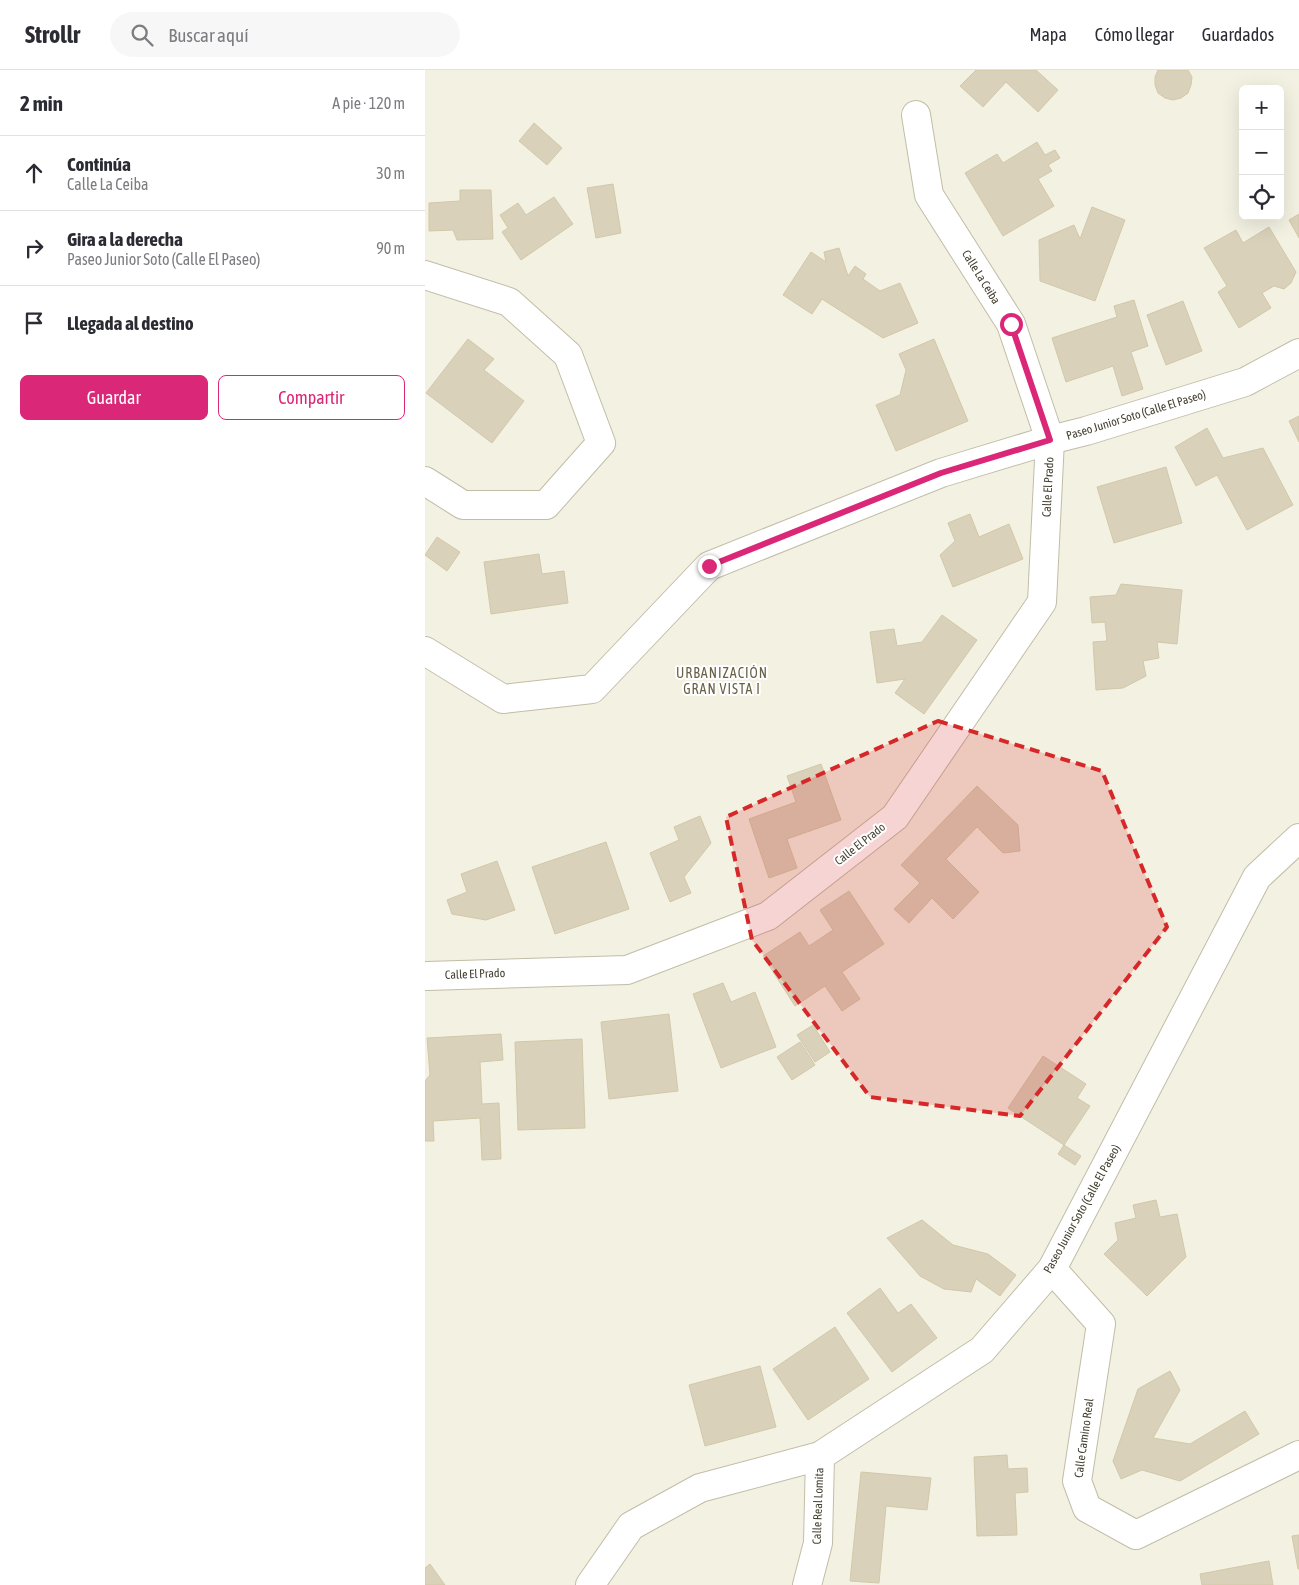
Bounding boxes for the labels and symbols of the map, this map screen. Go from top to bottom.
street label: Calle La Ceiba [959,247,1003,307]
route start [1000,313,1023,336]
street label: Paseo Junior Soto (Calle El Paseo) [1065,387,1207,443]
street label: Calle El Prado [1039,456,1057,517]
route end [698,555,721,578]
district label: URBANIZACIÓN GRAN VISTA I [676,665,768,697]
street label: Calle El Prado [832,820,888,868]
street label: Calle El Prado [445,966,506,982]
street label: Paseo Junior Soto (Calle El Paseo) [1041,1142,1123,1276]
street label: Calle Camino Real [1072,1397,1097,1479]
street label: Calle Real Lomita [810,1467,826,1545]

